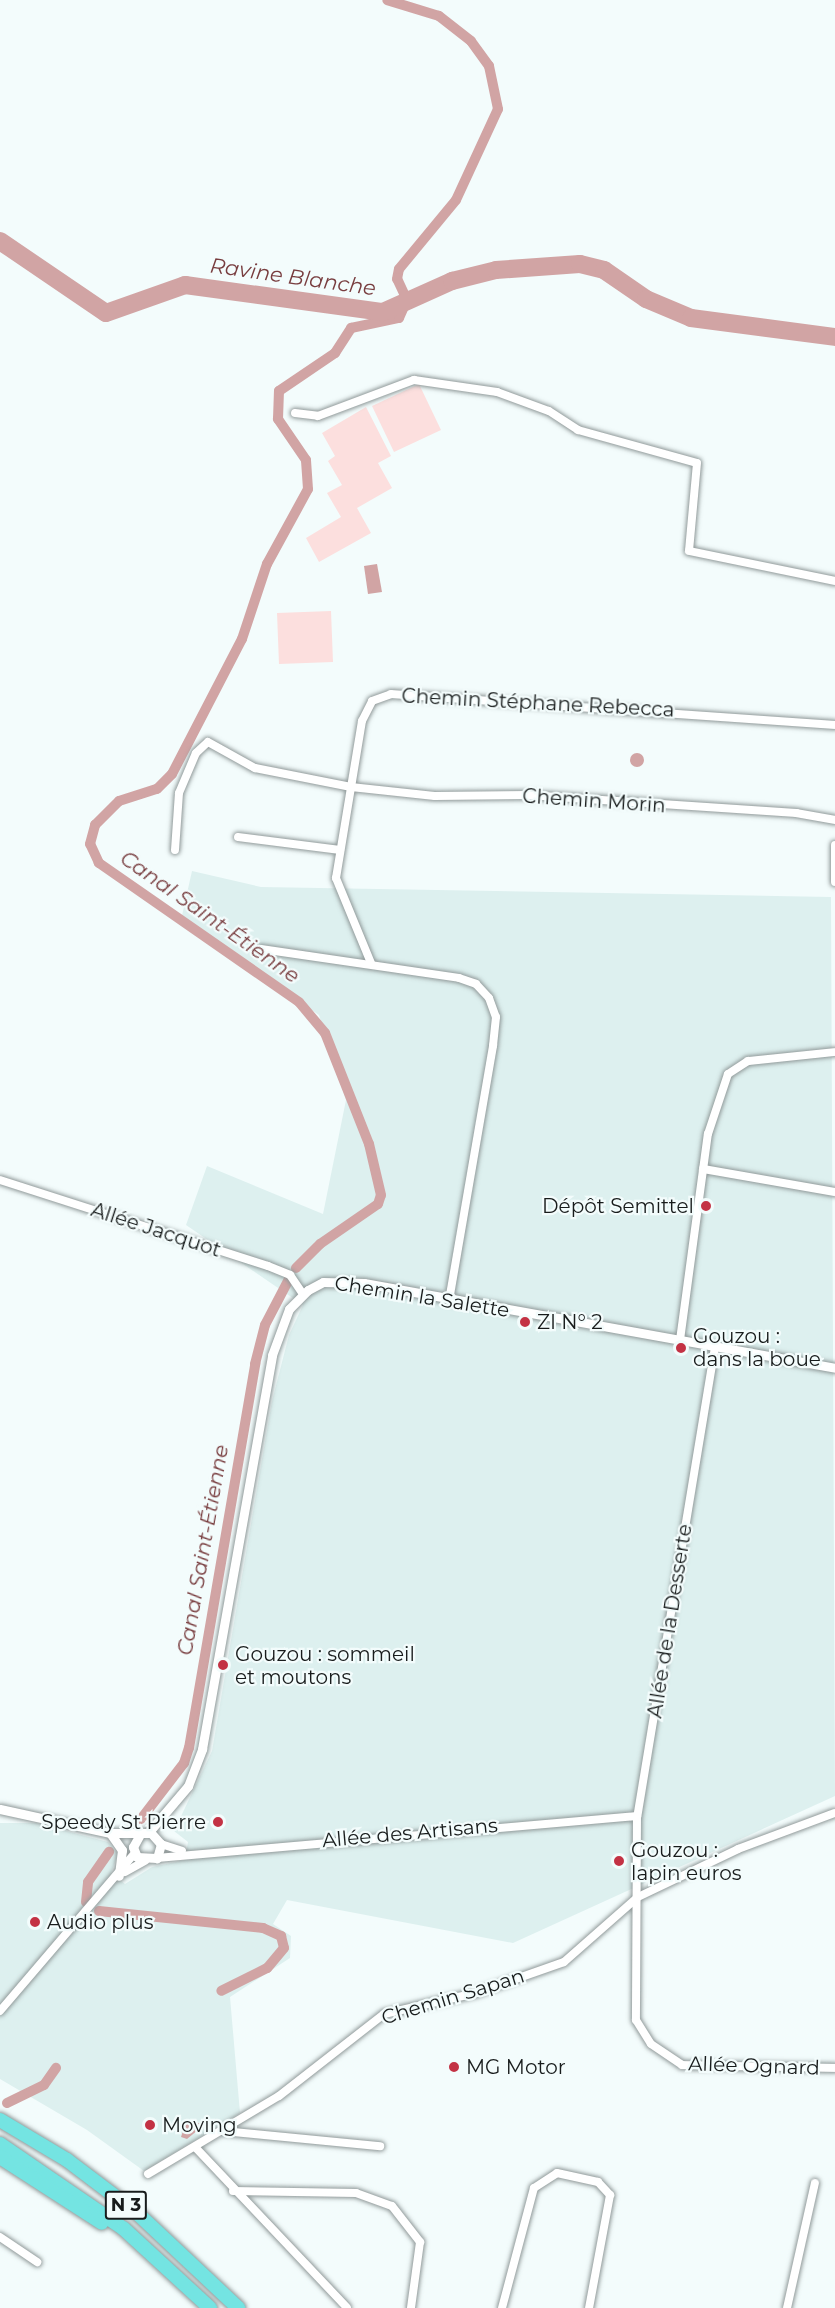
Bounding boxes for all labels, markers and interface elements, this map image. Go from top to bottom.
water label: Ravine Blanche [208,253,378,301]
street label: Chemin Stéphane Rebecca [401,684,675,722]
street label: Chemin Morin [522,784,666,818]
water label: Canal Saint-Étienne [115,845,305,989]
place label: Dépôt Semittel [542,1194,694,1218]
street label: Allée Jacquot [88,1198,224,1262]
marker: Dépôt Semittel [699,1199,713,1213]
street label: Chemin la Salette [333,1271,511,1323]
place label: ZI N° 2 [537,1310,603,1334]
marker: ZI N° 2 [518,1315,532,1329]
place label: Gouzou : dans la boue [693,1324,821,1371]
marker: Gouzou : dans la boue [674,1341,688,1355]
water label: Canal Saint-Étienne [172,1443,234,1657]
street label: Allée de la Desserte [643,1522,697,1720]
place label: Gouzou : sommeil et moutons [235,1642,415,1689]
marker: Gouzou : sommeil et moutons [216,1658,230,1672]
place label: Speedy St Pierre [41,1810,206,1834]
street label: Allée des Artisans [321,1813,499,1853]
marker: Speedy St Pierre [211,1815,225,1829]
place label: Gouzou : lapin euros [631,1838,741,1885]
marker: Gouzou : lapin euros [612,1854,626,1868]
place label: Audio plus [47,1910,153,1934]
marker: Audio plus [28,1915,42,1929]
street label: Chemin Sapan [379,1964,527,2030]
street label: Allée Ognard [688,2052,820,2080]
place label: MG Motor [466,2055,566,2079]
marker: MG Motor [447,2060,461,2074]
place label: Moving [162,2113,237,2137]
marker: Moving [143,2118,157,2132]
road number: N 3 [104,2190,148,2220]

